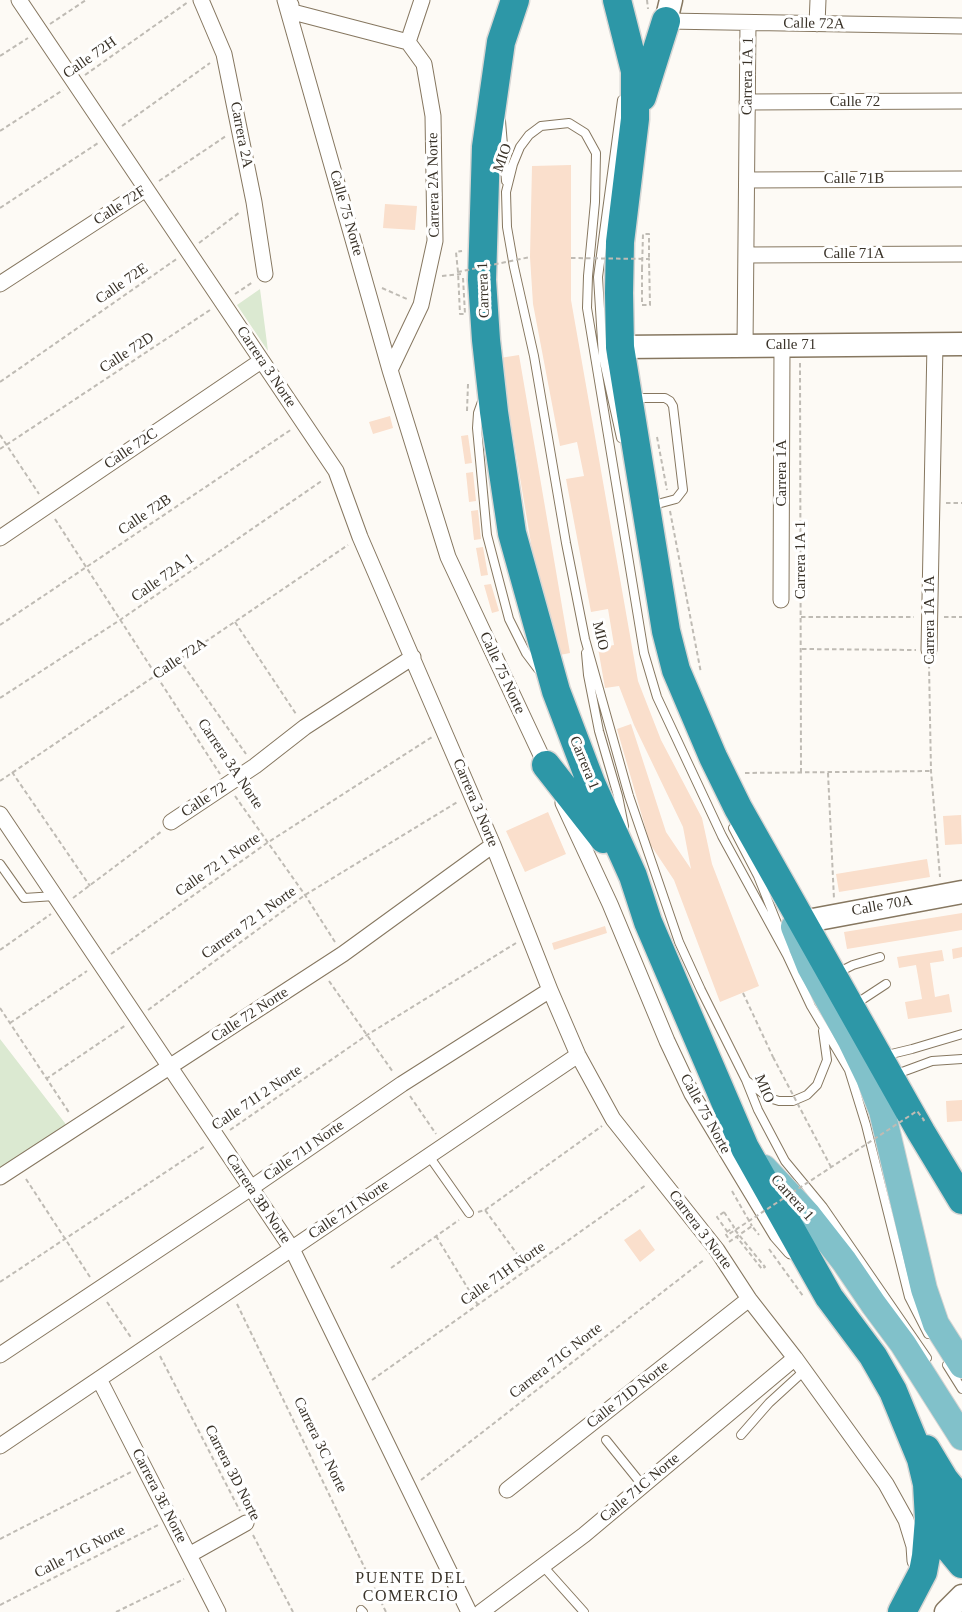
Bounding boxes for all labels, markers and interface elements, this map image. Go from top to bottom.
street label: Calle 72A [783,14,845,34]
street label: Calle 72H [60,33,120,83]
street label: Carrera 1A 1 [738,37,758,115]
street label: Calle 72 [830,93,880,111]
street label: Carrera 2A [226,100,256,170]
street label: Carrera 2A Norte [424,132,444,238]
street label: MIO [490,141,516,175]
street label: Calle 75 Norte [325,168,367,258]
street label: Calle 71B [824,170,884,188]
street label: Calle 72F [90,182,150,230]
street label: Calle 71A [823,245,885,263]
street label: Calle 72E [92,260,152,308]
street label: Carrera 1 [474,262,494,318]
street label: Carrera 3 Norte [232,323,300,411]
street label: Calle 72D [96,329,158,377]
street label: Calle 71 [766,336,816,354]
street label: Calle 72C [101,425,161,473]
street label: Carrera 1A [773,439,791,507]
street label: Calle 72B [115,491,175,539]
street label: Carrera 1A 1 [792,521,810,599]
street label: Calle 72A 1 [128,550,198,606]
street label: Carrera 1A 1A [921,575,939,665]
street label: MIO [588,620,612,652]
street label: Calle 75 Norte [475,629,529,717]
street label: Calle 72A [150,634,210,684]
street label: Carrera 3A Norte [193,715,267,813]
street label: Carrera 1 [565,734,603,792]
street label: Carrera 3 Norte [448,756,502,850]
street label: Calle 72 [178,778,230,822]
street label: Calle 72 1 Norte [172,829,264,901]
street label: Carrera 72 1 Norte [198,883,300,963]
street label: Calle 70A [850,892,914,920]
street label: Calle 72 Norte [208,983,292,1047]
street label: Calle 71I 2 Norte [209,1061,305,1135]
street label: Calle 75 Norte [676,1071,734,1157]
street label: MIO [750,1072,778,1106]
street label: Calle 71J Norte [260,1117,348,1185]
street label: Carrera 3B Norte [221,1151,295,1247]
street label: Carrera 1 [767,1171,817,1225]
street label: Calle 71I Norte [305,1176,393,1244]
street label: Carrera 3 Norte [664,1187,736,1273]
street label: Calle 71H Norte [457,1238,549,1310]
street label: Carrera 71G Norte [506,1319,606,1403]
street label: Calle 71D Norte [583,1357,673,1433]
street label: Carrera 3C Norte [289,1394,351,1496]
street label: Carrera 3D Norte [200,1422,264,1524]
street label: Carrera 3E Norte [128,1446,190,1546]
street label: Calle 71C Norte [597,1450,683,1526]
street label: Calle 71G Norte [32,1521,128,1583]
district label: PUENTE DEL COMERCIO [355,1569,467,1607]

